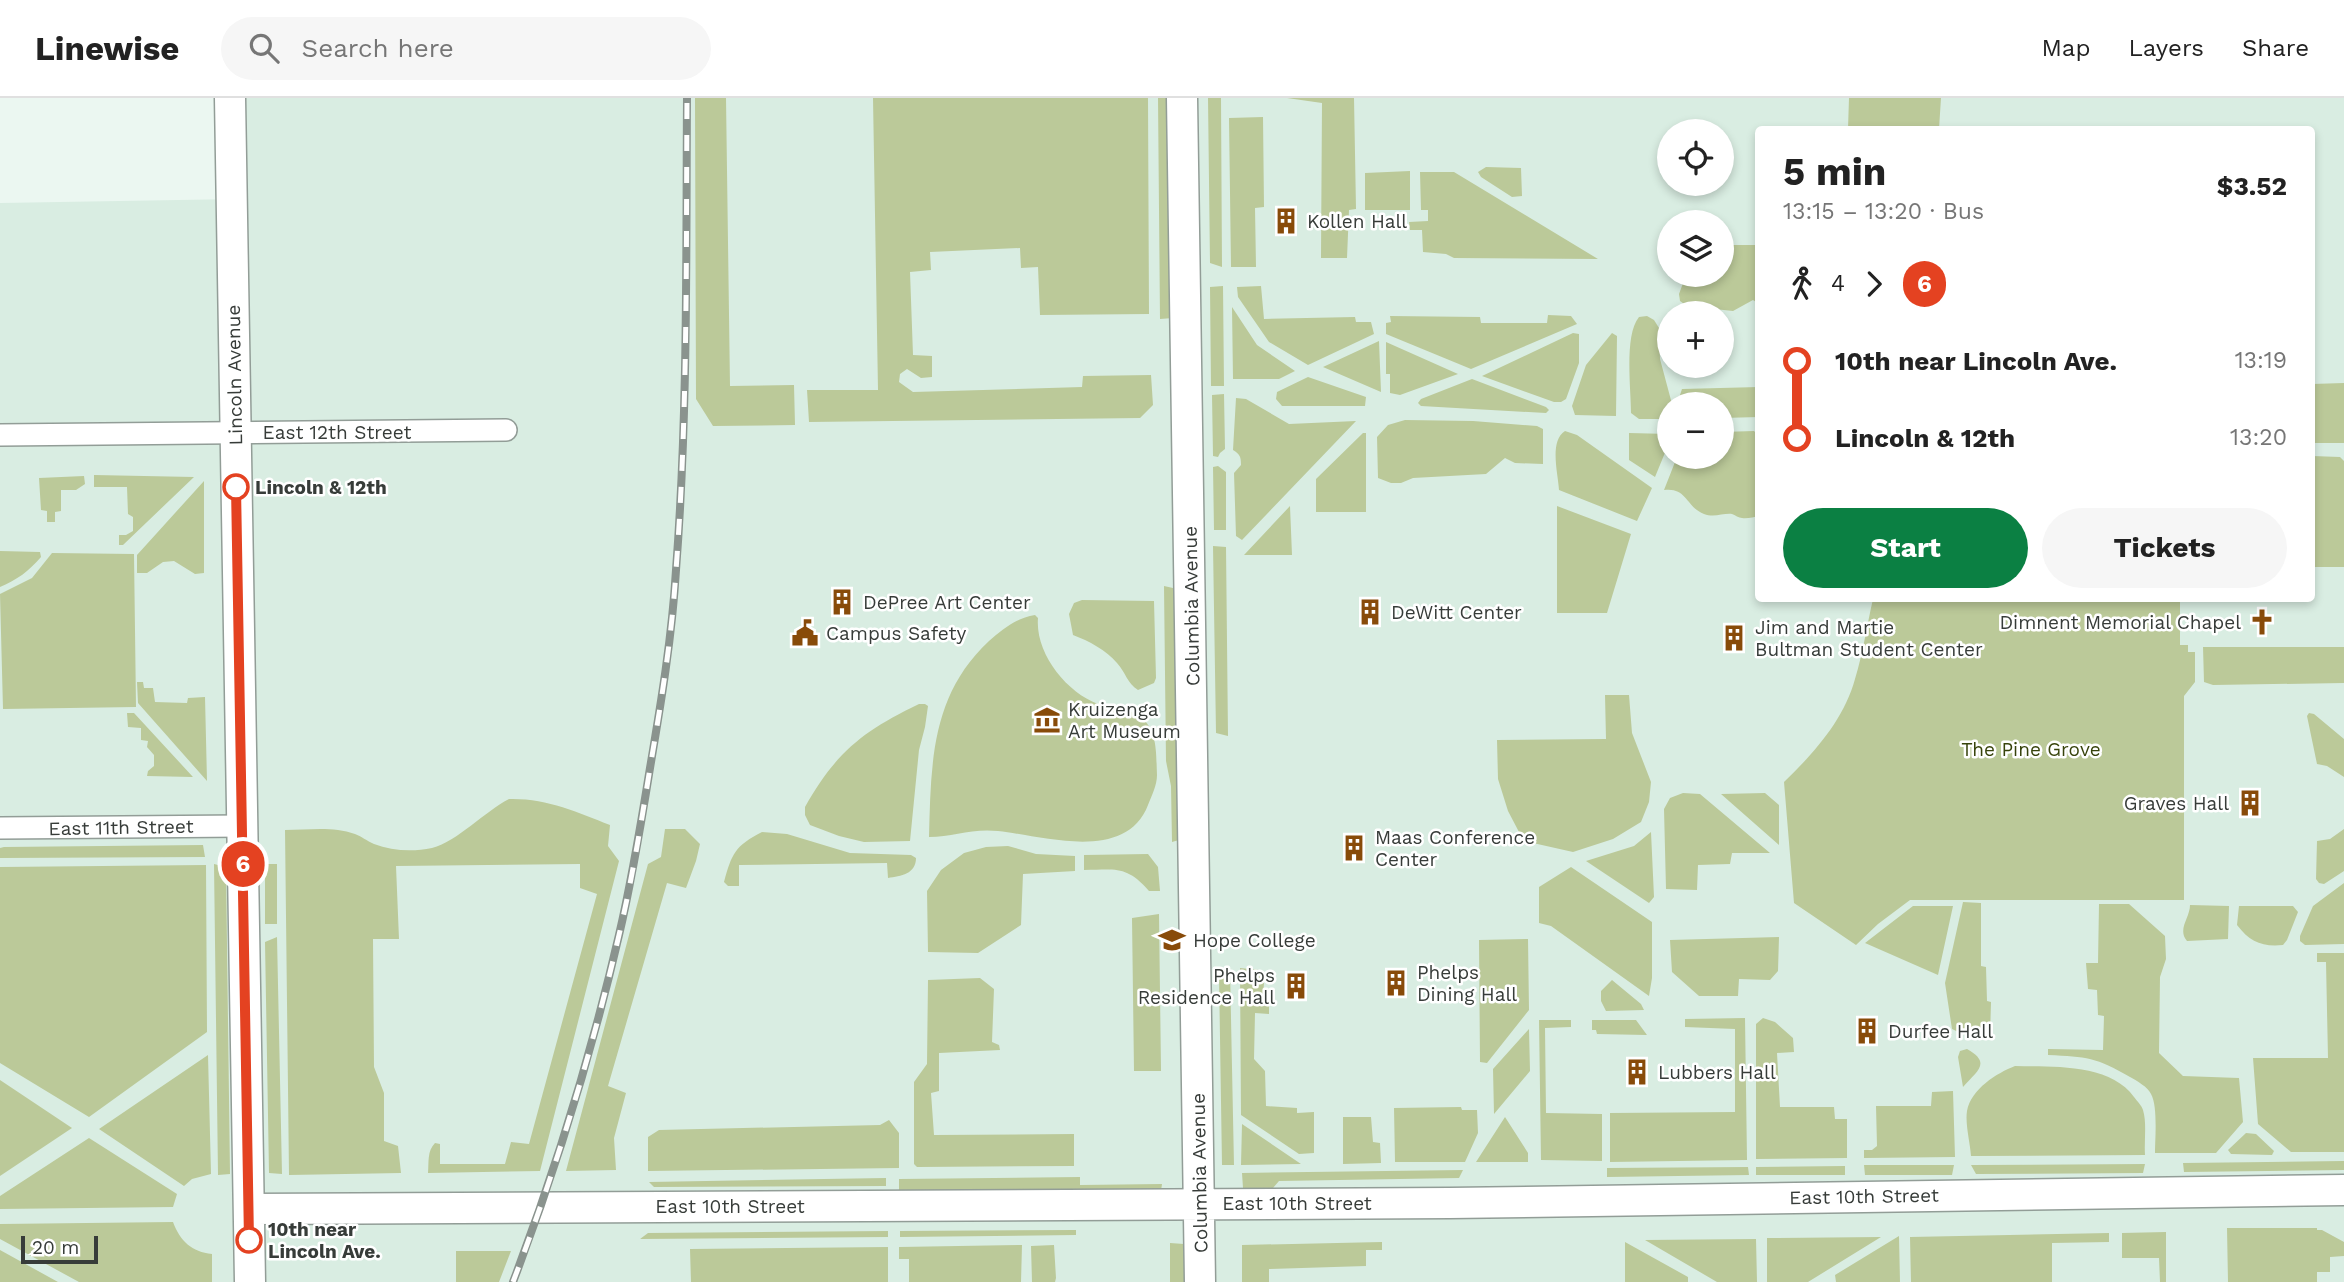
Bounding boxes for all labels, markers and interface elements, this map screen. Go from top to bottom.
search box [221,17,711,80]
text: Linewise [35,29,179,68]
icon: search [245,29,283,67]
text: Search here [301,33,454,63]
text: Map [2042,34,2090,62]
text: Layers [2128,34,2204,62]
text: Share [2242,34,2309,62]
map controls [1657,119,1734,469]
button: locate [1657,119,1734,196]
text: 5 min [1783,150,1886,194]
text: $3.52 [2217,171,2287,201]
text: 13:15 – 13:20 · Bus [1783,198,1984,225]
building icon: Kollen Hall [1271,206,1301,236]
place label: Kollen Hall [1307,210,1407,233]
button: layers [1657,210,1734,287]
icon: walk [1783,265,1821,303]
icon: forward [1855,265,1893,303]
text: 4 [1831,270,1845,297]
text: 6 [1917,270,1932,298]
button: + [1657,301,1734,378]
street label: Lincoln Avenue [222,304,247,446]
text: 10th near Lincoln Ave. [1835,346,2117,376]
text: 13:19 [2235,347,2287,374]
button: − [1657,392,1734,469]
street label: East 12th Street [263,421,411,444]
text: Lincoln & 12th [1835,423,2015,453]
text: 13:20 [2230,424,2287,451]
marker: Lincoln & 12th [223,474,249,500]
place label: Lincoln & 12th [255,476,387,499]
button: Start [1783,508,2028,588]
button: Tickets [2042,508,2287,588]
street label: Columbia Avenue [1179,526,1204,686]
building icon: DePree Art Center [827,587,857,617]
place label: DePree Art Center [863,591,1031,614]
building icon: DeWitt Center [1355,597,1385,627]
place label: DeWitt Center [1391,601,1522,624]
church icon: Dimnent Memorial Chapel [2247,607,2277,637]
place label: Dimnent Memorial Chapel [1999,611,2241,634]
place label: Jim and Martie Bultman Student Center [1755,616,1983,661]
public building icon: Campus Safety [790,618,820,648]
place label: Campus Safety [826,622,967,645]
building icon: Jim and Martie Bultman Student Center [1719,623,1749,653]
place label: Kruizenga Art Museum [1068,698,1181,743]
museum icon: Kruizenga Art Museum [1032,705,1062,735]
park label: The Pine Grove [1961,738,2101,761]
building icon: Graves Hall [2235,788,2265,818]
place label: Graves Hall [2124,792,2229,815]
street label: East 11th Street [48,815,194,840]
place label: Maas Conference Center [1375,826,1535,871]
building icon: Maas Conference Center [1339,833,1369,863]
line badge: 6 [220,841,266,887]
text: 6 [236,850,250,878]
school or university icon: Hope College [1157,925,1187,955]
place label: Hope College [1193,929,1316,952]
place label: Phelps Dining Hall [1417,961,1517,1006]
place label: Phelps Residence Hall [1138,964,1275,1009]
building icon: Phelps Dining Hall [1381,968,1411,998]
building icon: Phelps Residence Hall [1281,971,1311,1001]
building icon: Durfee Hall [1852,1016,1882,1046]
place label: Durfee Hall [1888,1020,1993,1043]
building icon: Lubbers Hall [1622,1057,1652,1087]
place label: Lubbers Hall [1658,1061,1776,1084]
street label: Columbia Avenue [1187,1093,1212,1253]
street label: East 10th Street [1789,1184,1939,1209]
street label: East 10th Street [1222,1192,1372,1215]
street label: East 10th Street [655,1195,805,1218]
place label: 10th near Lincoln Ave. [268,1218,381,1263]
marker: 10th near Lincoln Ave. [236,1227,262,1253]
scale bar [21,1233,98,1265]
text: 20 m [32,1236,79,1259]

